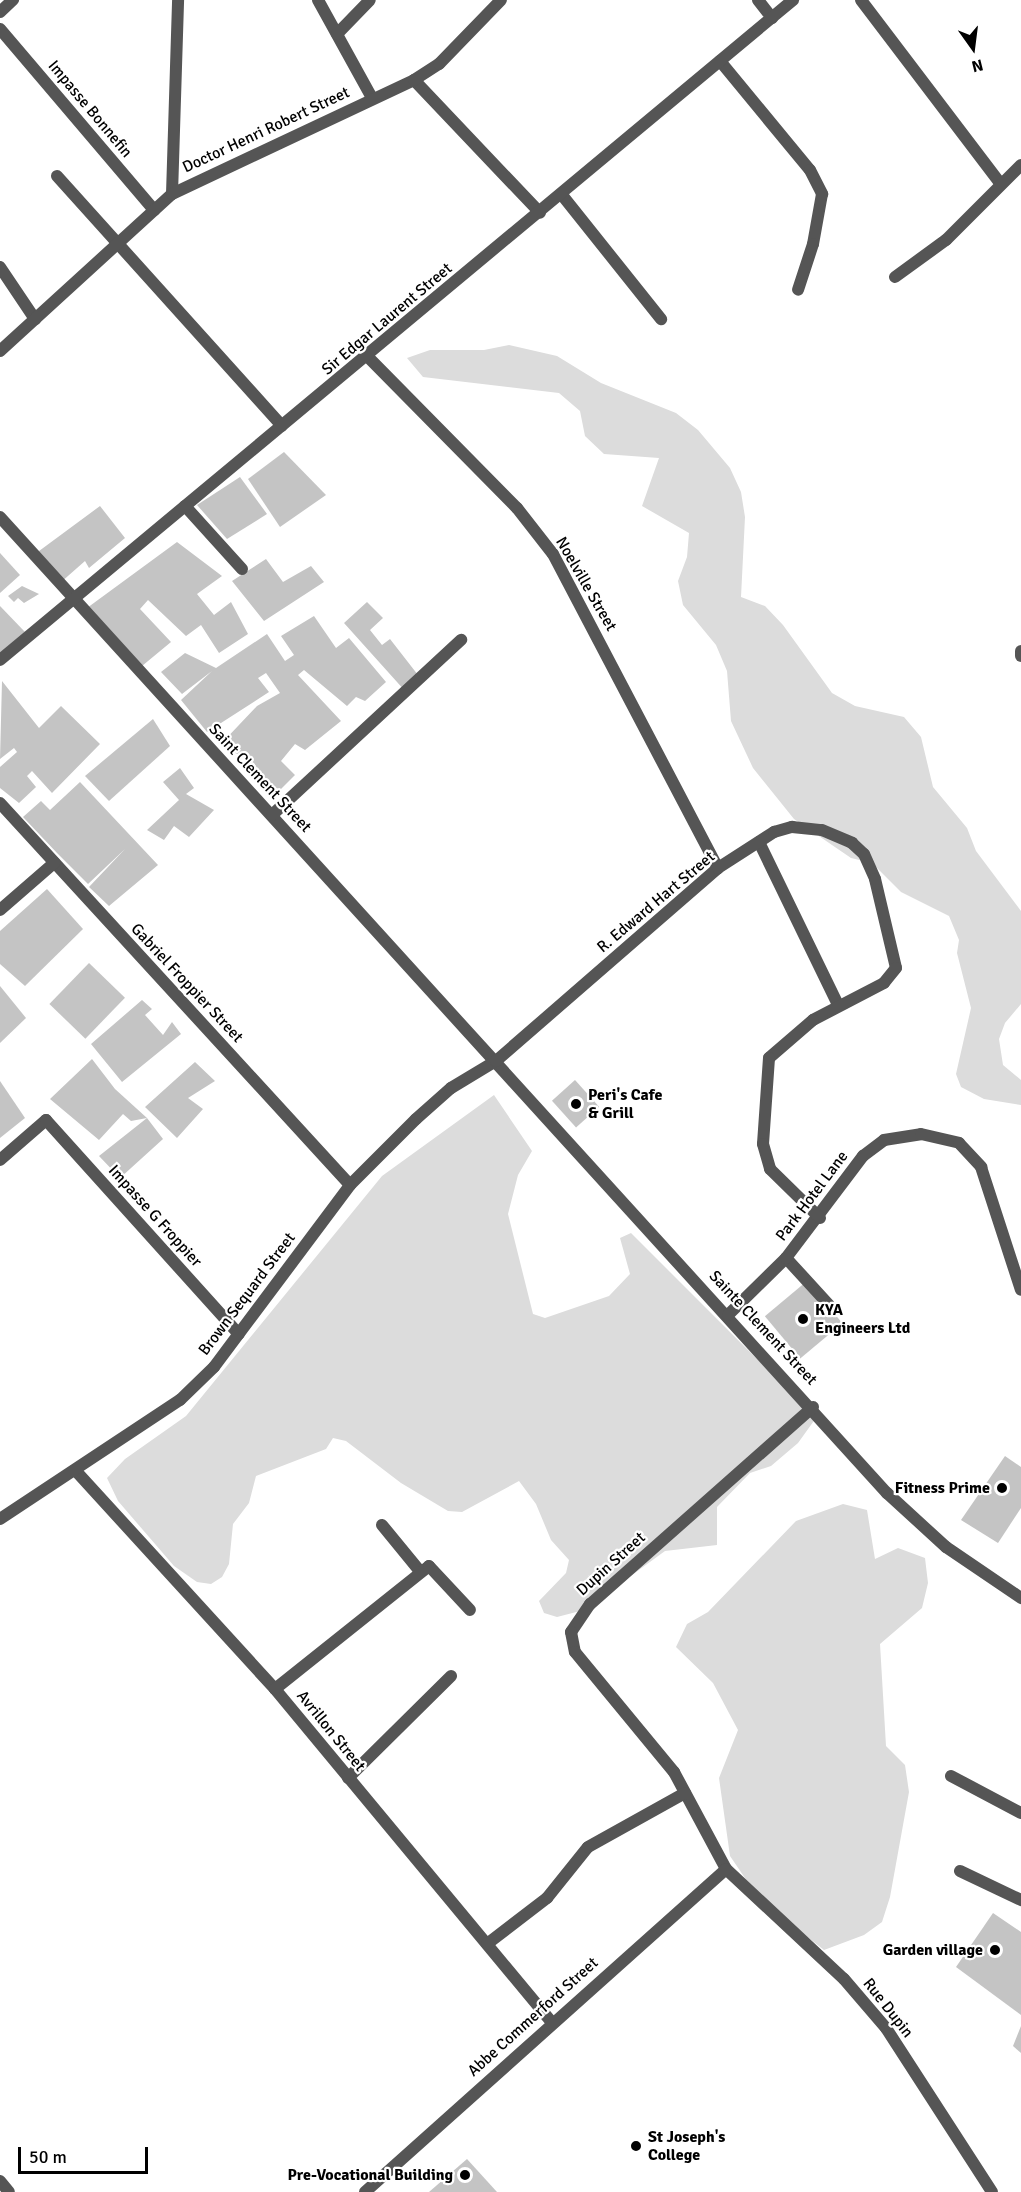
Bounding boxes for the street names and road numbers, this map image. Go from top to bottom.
street label: Impasse Bonnefin [44,56,136,162]
street label: Doctor Henri Robert Street [179,83,353,177]
street label: Sir Edgar Laurent Street [318,259,456,379]
street label: Noelville Street [551,534,621,634]
street label: Saint Clement Street [205,720,315,836]
street label: R. Edward Hart Street [593,847,719,957]
street label: Gabriel Froppier Street [127,919,247,1047]
street label: Park Hotel Lane [772,1147,852,1245]
street label: Impasse G Froppier [104,1161,206,1271]
street label: Brown Sequard Street [195,1229,299,1359]
street label: Sainte Clement Street [705,1267,821,1389]
street label: Dupin Street [573,1528,649,1600]
street label: Avrillon Street [293,1687,369,1775]
street label: Abbe Commerford Street [464,1953,602,2081]
street label: Rue Dupin [859,1974,917,2042]

